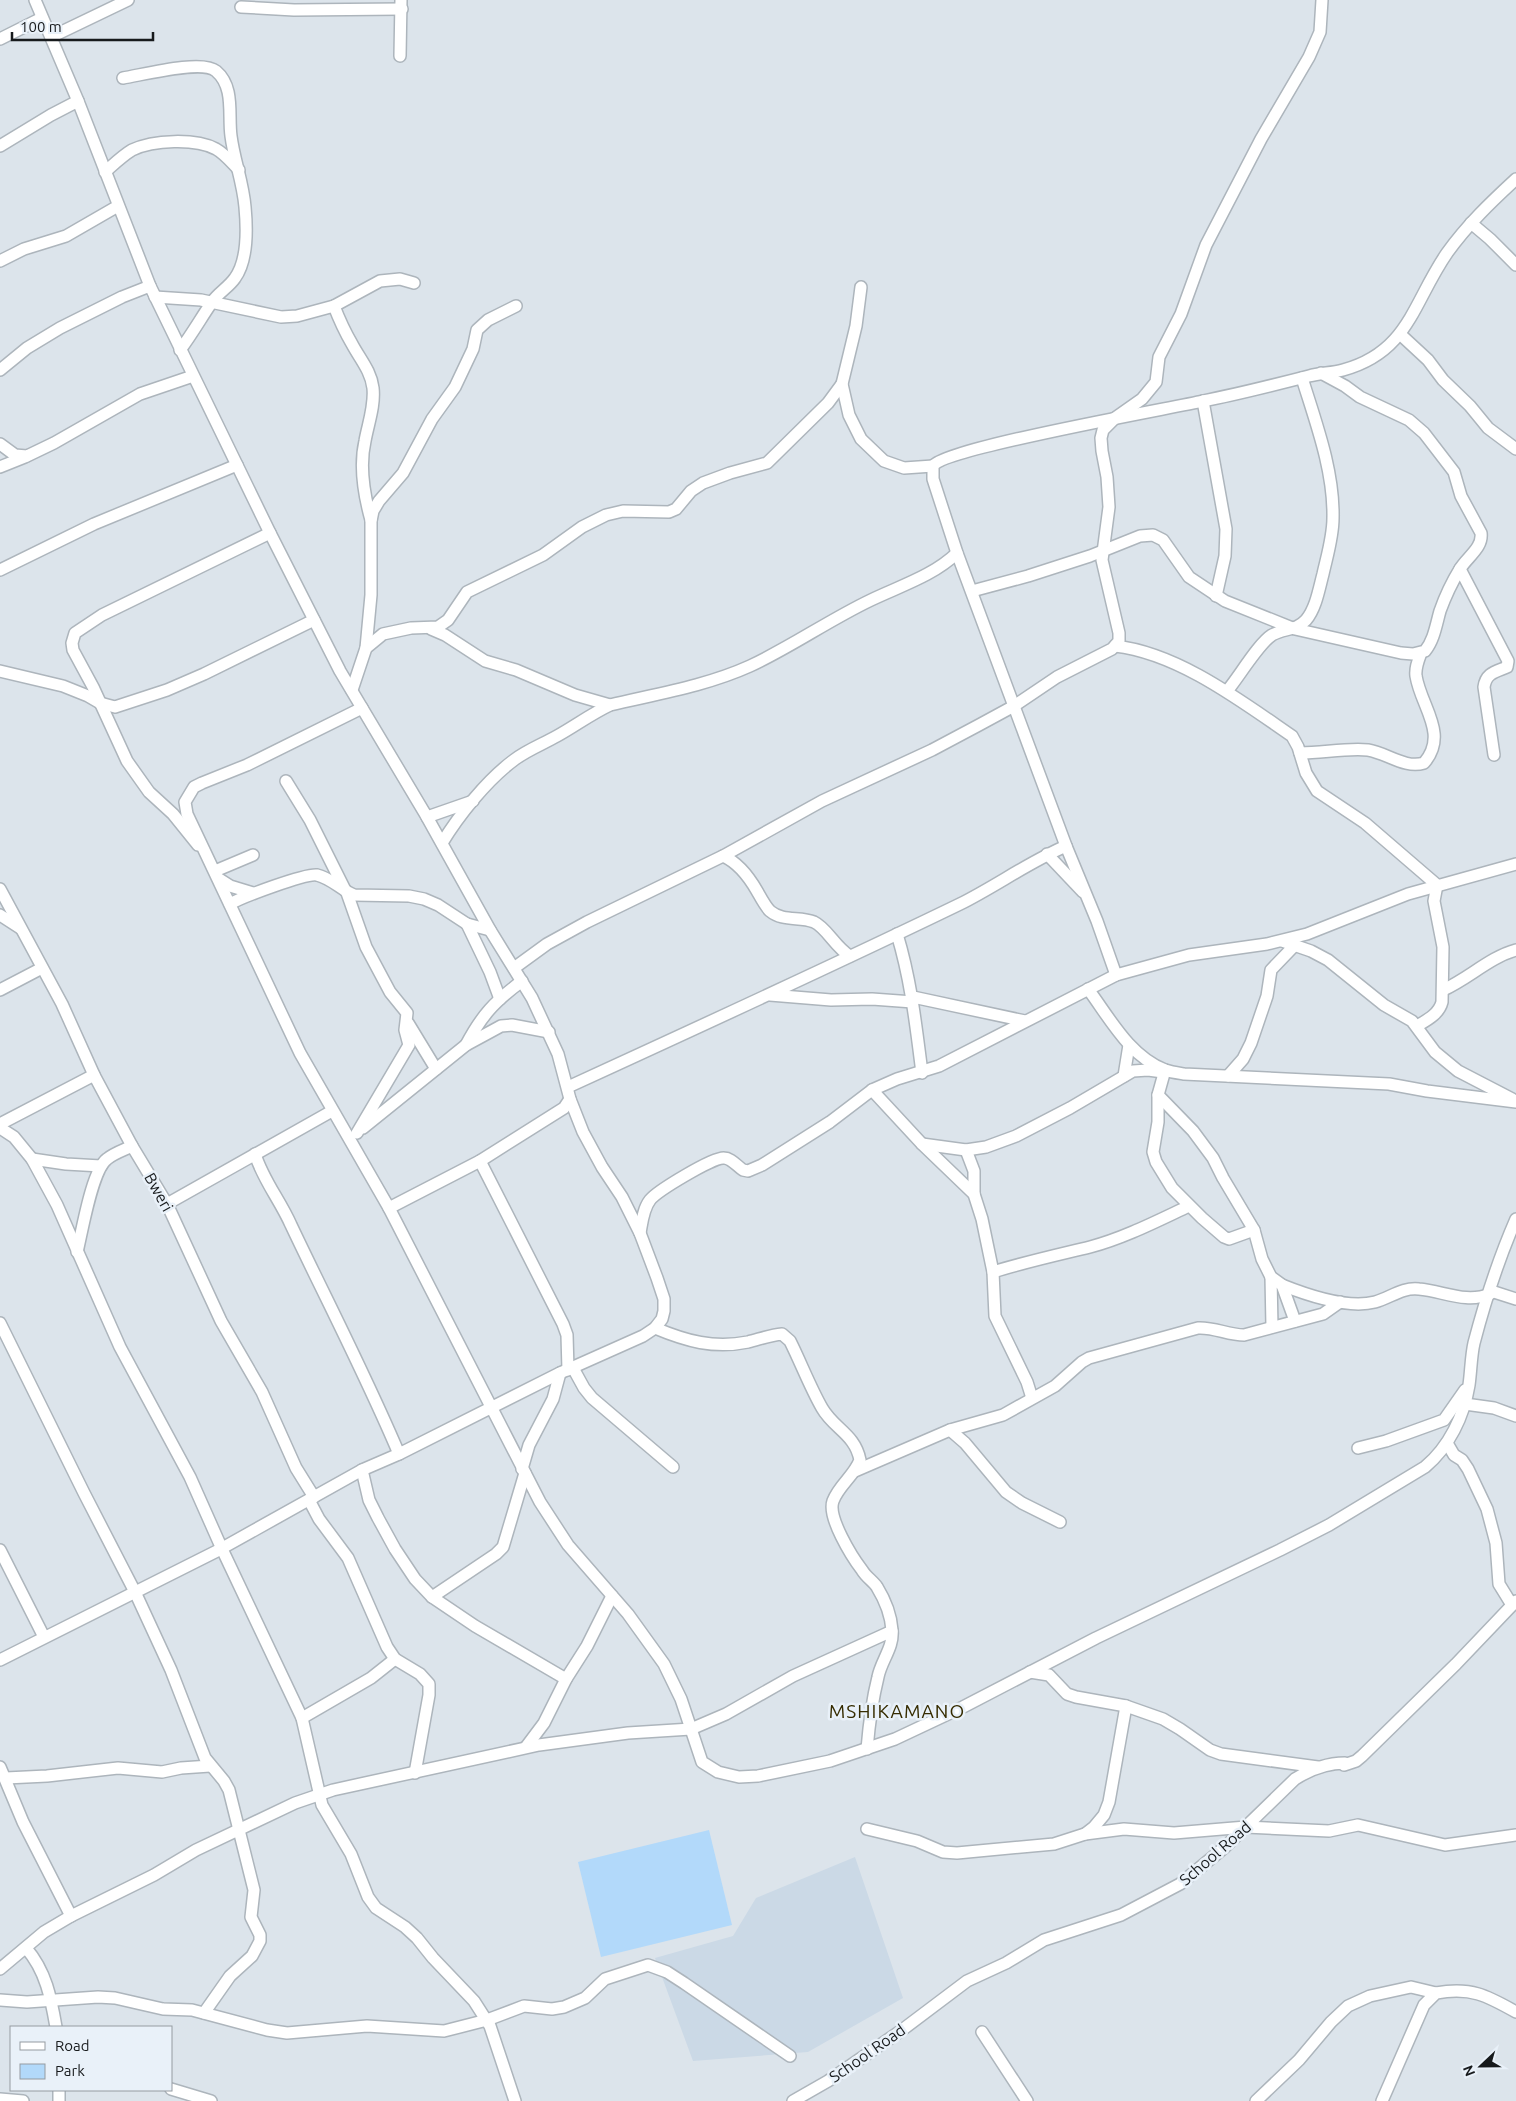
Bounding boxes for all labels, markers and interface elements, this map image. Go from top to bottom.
scale bar [12,10,154,42]
text: 100 m [20,18,62,35]
street label: Bweri [141,1170,177,1214]
district label: MSHIKAMANO [829,1700,965,1722]
street label: School Road [1176,1817,1254,1889]
street label: School Road [826,2020,908,2086]
legend [10,2026,172,2091]
text: Road [55,2037,90,2054]
north arrow [1456,2041,1506,2091]
text: Park [55,2062,85,2079]
text: N [1460,2063,1478,2079]

